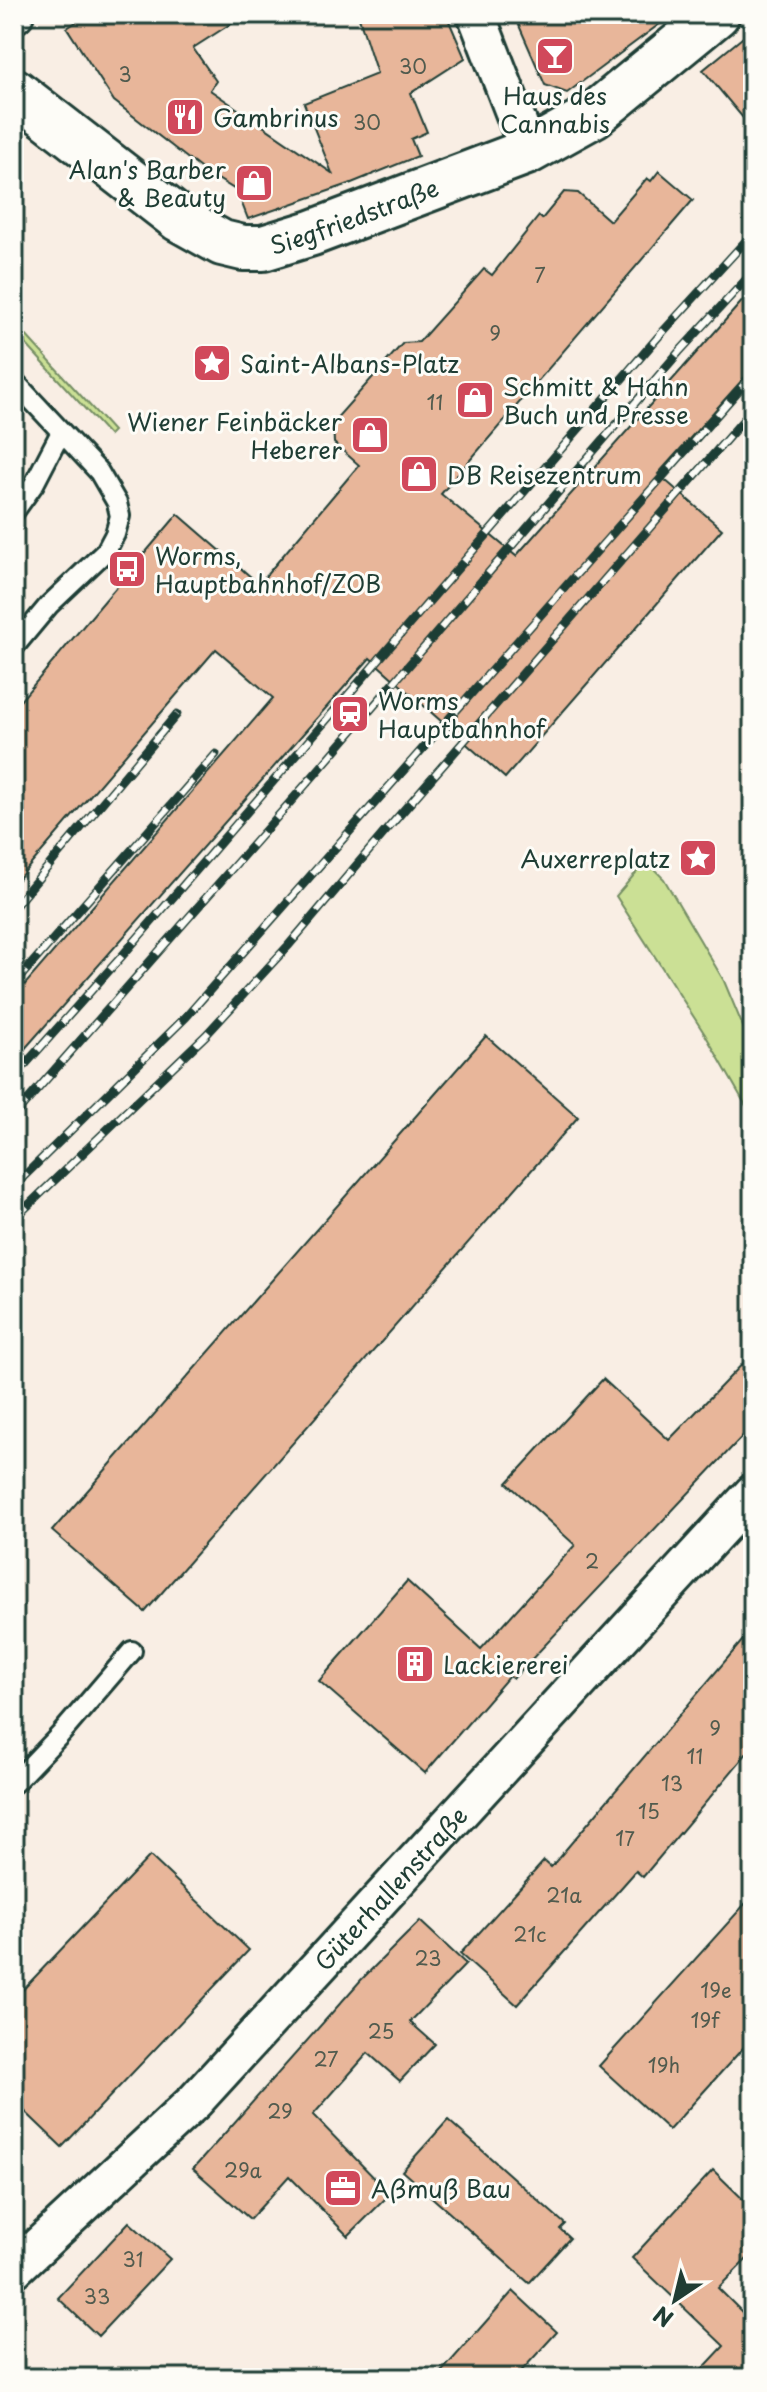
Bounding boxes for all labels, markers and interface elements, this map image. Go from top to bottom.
bar icon: Haus des Cannabis [534,35,576,77]
house number: 30 [399,51,427,81]
house number: 3 [118,59,132,89]
place label: Haus des Cannabis [500,77,610,141]
restaurant icon: Gambrinus [164,96,206,138]
place label: Gambrinus [213,99,338,135]
house number: 30 [353,107,381,137]
place label: Alan's Barber & Beauty [69,151,227,215]
shop icon: Alan's Barber & Beauty [233,162,275,204]
street label: Siegfriedstraße [265,169,443,263]
house number: 7 [534,260,546,290]
house number: 9 [489,318,501,348]
place icon: Saint-Albans-Platz [191,342,233,384]
place label: Saint-Albans-Platz [240,345,459,381]
place label: Schmitt & Hahn Buch und Presse [503,368,689,432]
shop icon: Schmitt & Hahn Buch und Presse [454,379,496,421]
house number: 11 [427,387,443,417]
place label: Wiener Feinbäcker Heberer [127,403,343,467]
shop icon: Wiener Feinbäcker Heberer [349,414,391,456]
shop icon: DB Reisezentrum [398,453,440,495]
place label: DB Reisezentrum [447,456,642,492]
place label: Worms, Hauptbahnhof/ZOB [155,537,381,601]
bus stop icon: Worms, Hauptbahnhof/ZOB [106,548,148,590]
place label: Worms Hauptbahnhof [378,682,547,746]
station icon: Worms Hauptbahnhof [329,693,371,735]
place icon: Auxerreplatz [677,837,719,879]
place label: Auxerreplatz [520,840,670,876]
house number: 2 [585,1546,599,1576]
building icon: Lackiererei [394,1643,436,1685]
place label: Lackiererei [443,1646,569,1682]
house number: 9 [709,1713,721,1743]
house number: 11 [687,1741,703,1771]
house number: 13 [661,1768,683,1798]
house number: 15 [638,1796,660,1826]
street label: Güterhallenstraße [306,1798,475,1978]
house number: 17 [615,1823,635,1853]
house number: 21a [546,1880,582,1910]
house number: 21c [513,1919,547,1949]
house number: 23 [414,1943,442,1973]
house number: 19e [700,1975,732,2005]
house number: 19f [691,2005,721,2035]
house number: 25 [368,2016,394,2046]
house number: 27 [314,2044,338,2074]
house number: 19h [648,2050,680,2080]
house number: 29 [267,2096,293,2126]
house number: 29a [224,2155,263,2185]
office icon: Aßmuß Bau [322,2167,364,2209]
place label: Aßmuß Bau [371,2170,511,2206]
house number: 31 [123,2244,143,2274]
north arrow [635,2260,715,2340]
house number: 33 [84,2281,110,2311]
text: N [646,2299,679,2336]

